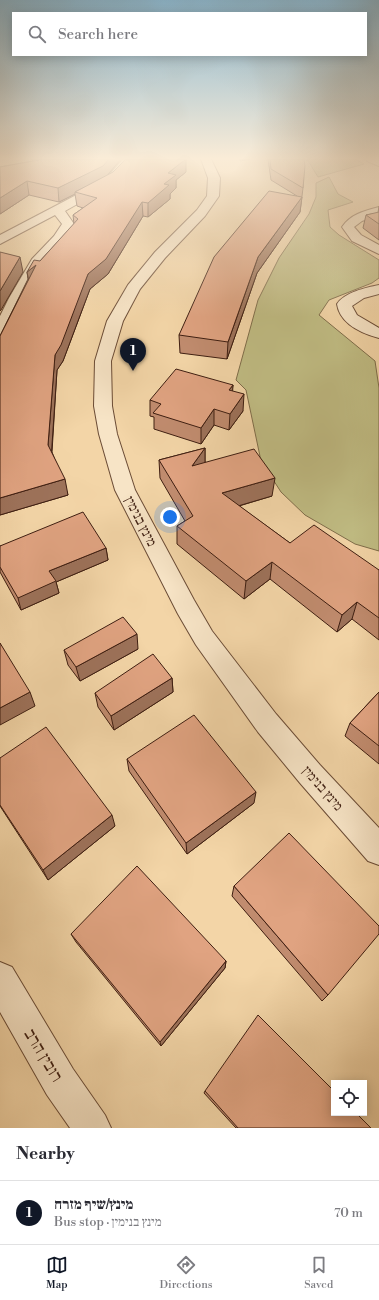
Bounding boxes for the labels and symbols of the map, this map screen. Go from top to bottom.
pin: 1 [120,338,146,371]
street label: מינץ בנימין [120,493,160,550]
your location [160,507,180,527]
street label: מינץ בנימין [298,762,347,815]
street label: רובין הרב [19,1025,68,1086]

